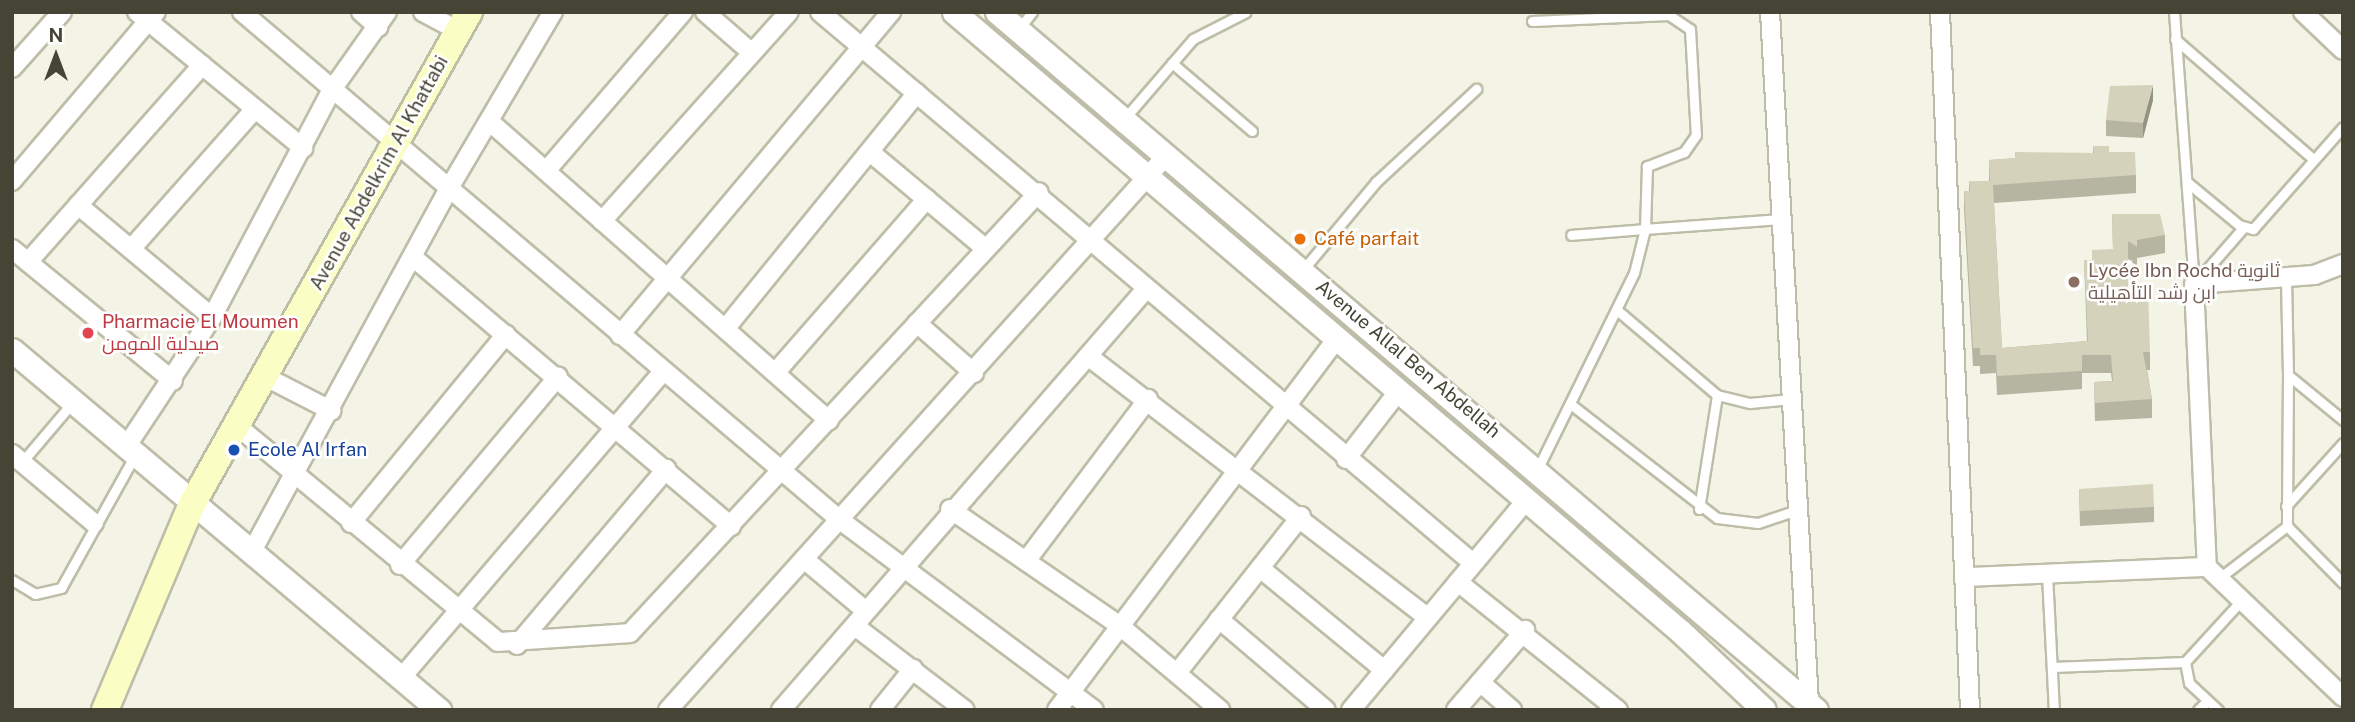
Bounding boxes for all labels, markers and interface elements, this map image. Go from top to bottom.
north arrow [21,21,91,91]
text: N [49,24,63,46]
street label: Avenue Abdelkrim Al Khattabi [305,52,453,294]
place label: Café parfait [1314,228,1419,250]
marker: Café parfait [1292,231,1308,247]
place label: Lycée Ibn Rochd ثانوية ابن رشد التأهيلية [2088,260,2280,304]
marker: Lycée Ibn Rochd ثانوية ابن رشد التأهيلية [2066,274,2082,290]
street label: Avenue Allal Ben Abdellah [1311,275,1505,443]
place label: Pharmacie El Moumen صيدلية المومن [102,311,299,355]
marker: Pharmacie El Moumen صيدلية المومن [80,325,96,341]
place label: Ecole Al Irfan [248,439,367,461]
marker: Ecole Al Irfan [226,442,242,458]

